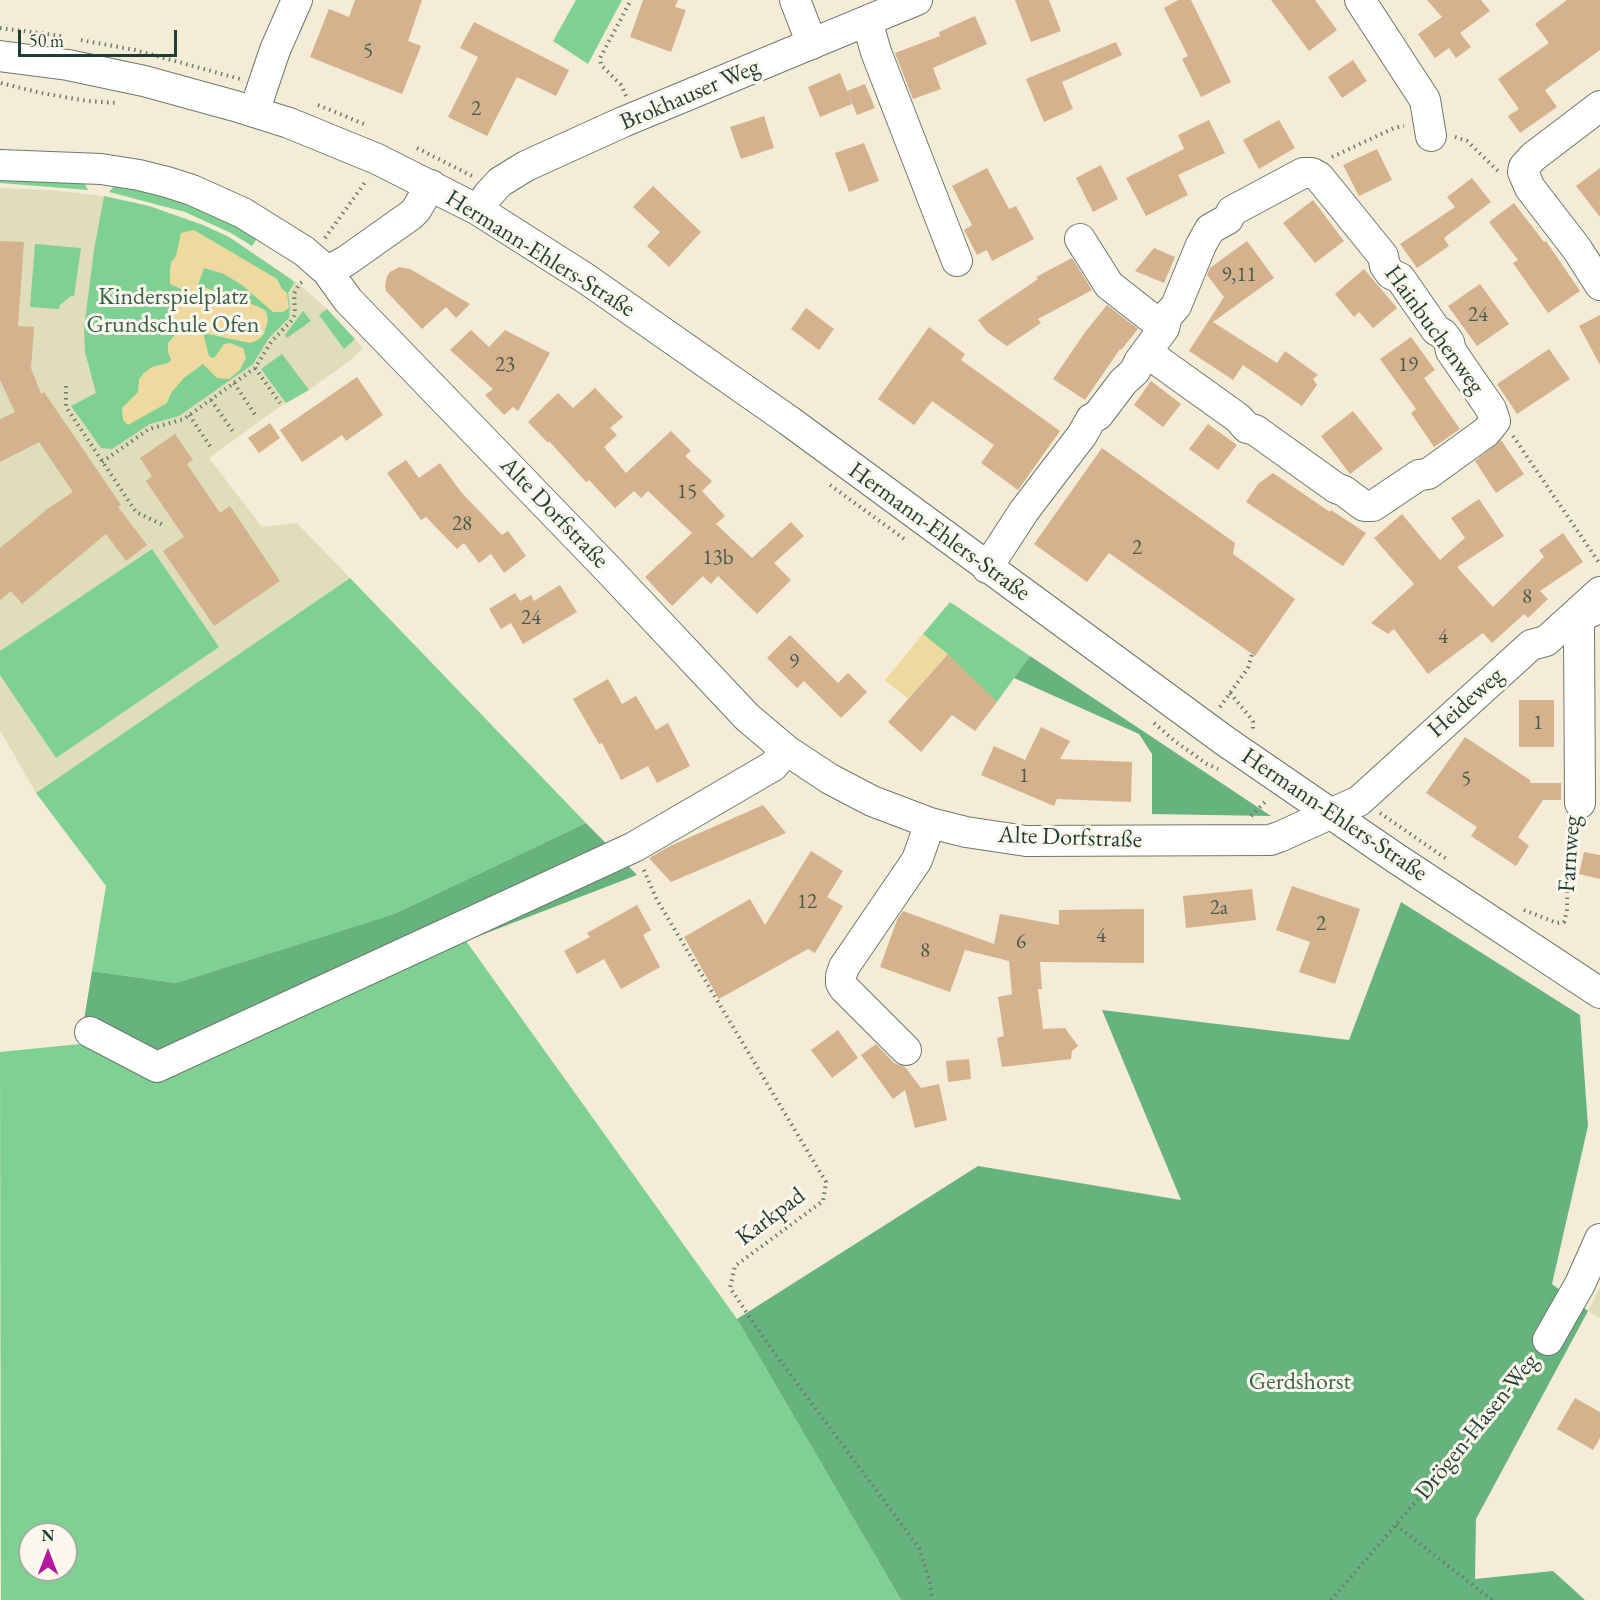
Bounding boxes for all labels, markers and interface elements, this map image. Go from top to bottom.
scale bar [21,18,180,56]
text: 50 m [29,29,64,52]
house number: 5 [363,38,373,64]
street label: Brokhauser Weg [616,53,764,137]
house number: 2 [471,96,481,122]
street label: Hermann-Ehlers-Straße [440,184,640,324]
street label: Hainbuchenweg [1378,260,1490,400]
house number: 9,11 [1221,262,1257,288]
park label: Kinderspielplatz Grundschule Ofen [87,283,259,339]
house number: 24 [1468,302,1488,328]
house number: 23 [495,352,515,378]
house number: 19 [1398,352,1418,378]
street label: Alte Dorfstraße [494,451,614,575]
street label: Hermann-Ehlers-Straße [842,456,1036,608]
house number: 15 [677,479,697,505]
house number: 28 [452,511,472,537]
house number: 2 [1132,535,1142,561]
house number: 13b [703,545,733,571]
house number: 8 [1522,584,1532,610]
house number: 24 [521,605,541,631]
house number: 4 [1438,624,1448,650]
house number: 9 [789,649,799,675]
street label: Heideweg [1422,662,1510,744]
house number: 1 [1533,710,1543,736]
street label: Hermann-Ehlers-Straße [1236,742,1432,888]
house number: 1 [1019,763,1029,789]
house number: 5 [1461,766,1471,792]
street label: Farnweg [1553,815,1587,893]
street label: Alte Dorfstraße [998,821,1142,855]
house number: 12 [797,889,817,915]
house number: 2a [1210,895,1228,921]
house number: 2 [1316,911,1326,937]
house number: 4 [1096,923,1106,949]
house number: 6 [1016,929,1026,955]
house number: 8 [920,938,930,964]
street label: Karkpad [731,1182,811,1252]
street label: Drögen-Hasen-Weg [1409,1348,1545,1506]
park label: Gerdshorst [1249,1368,1351,1396]
north arrow [18,1522,78,1582]
text: N [42,1525,54,1546]

